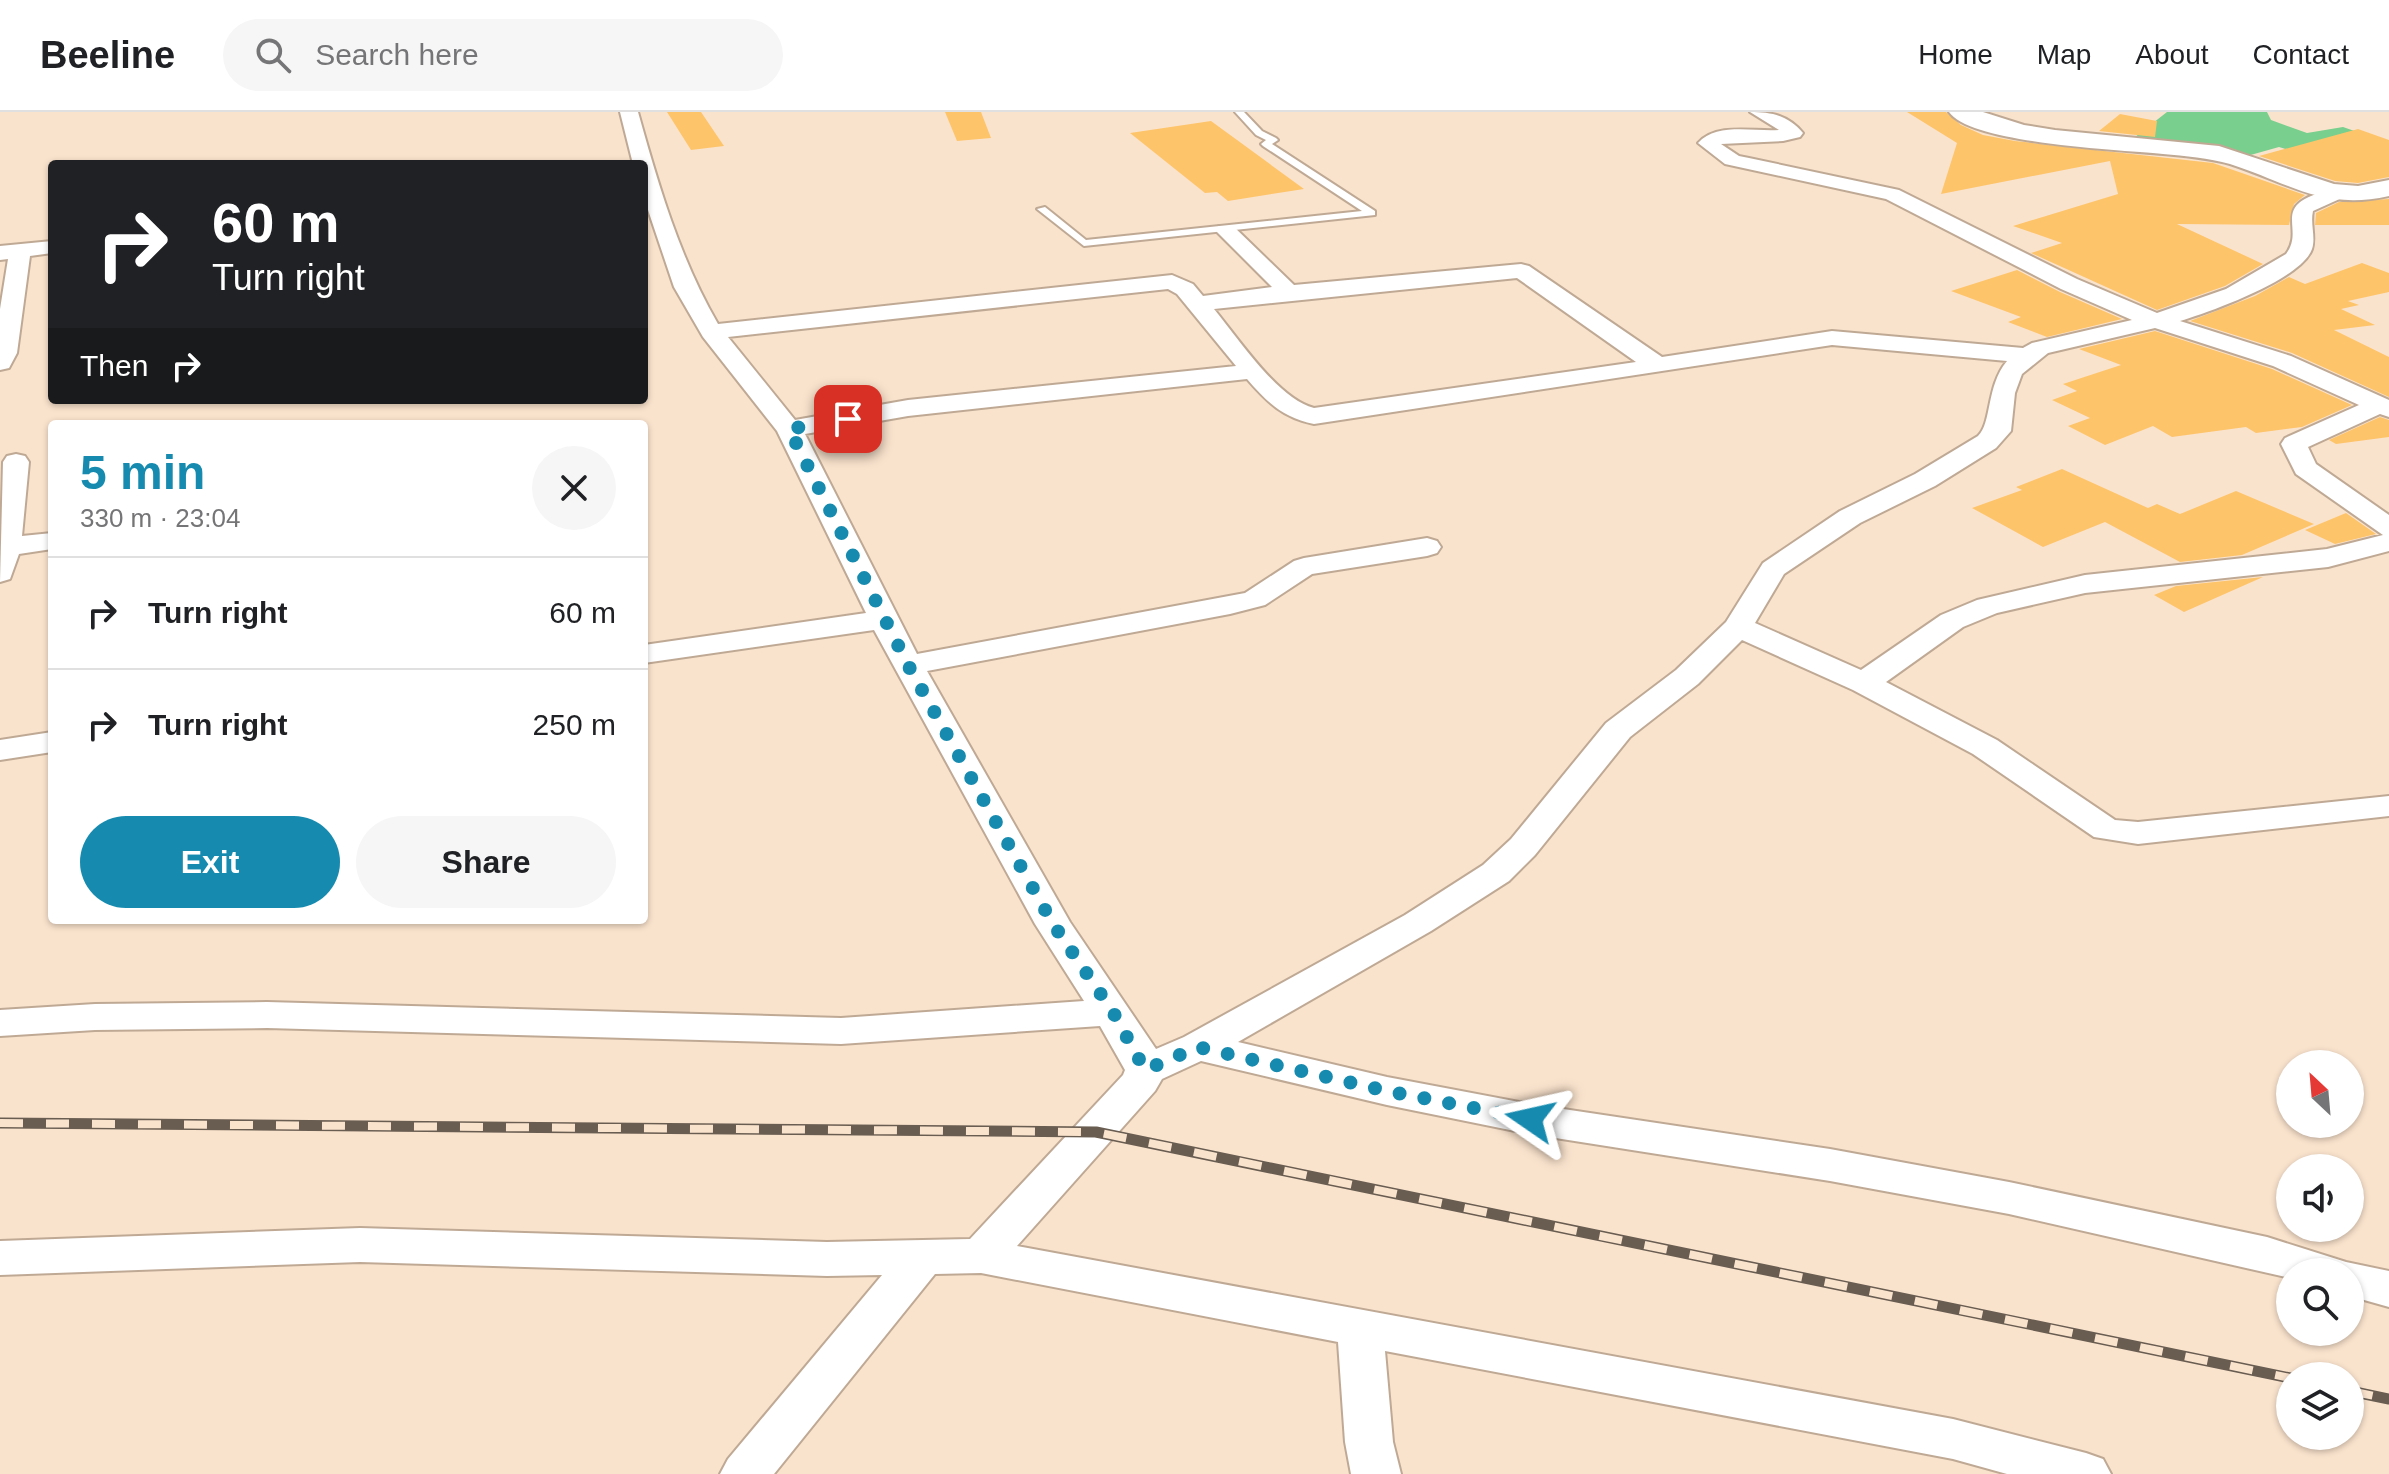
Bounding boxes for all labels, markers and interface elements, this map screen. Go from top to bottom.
search box [223,19,783,91]
icon: search [251,33,295,77]
text: Beeline [40,34,175,76]
text: Search here [315,38,479,71]
text: Home [1918,39,1993,70]
text: Map [2037,39,2091,70]
text: About [2135,39,2209,70]
text: Contact [2253,39,2349,70]
text: 60 m [212,191,340,254]
icon: right [80,192,184,296]
text: Turn right [212,257,365,298]
icon: right [164,344,208,388]
text: Then [80,349,148,382]
pin [814,385,882,453]
icon: arrive [826,397,870,441]
text: 5 min [80,446,205,499]
button: close [532,446,616,530]
text: 330 m · 23:04 [80,503,240,533]
icon: right [80,591,124,635]
text: Turn right [148,596,287,629]
text: 60 m [549,596,616,629]
icon: right [80,703,124,747]
text: Turn right [148,708,287,741]
text: 250 m [533,708,616,741]
button: Exit [80,816,340,908]
button: Share [356,816,616,908]
north arrow [2276,1050,2364,1138]
map controls [2276,1050,2364,1450]
position arrow [1488,1077,1572,1161]
button: sound [2276,1154,2364,1242]
button: search [2276,1258,2364,1346]
button: layers [2276,1362,2364,1450]

